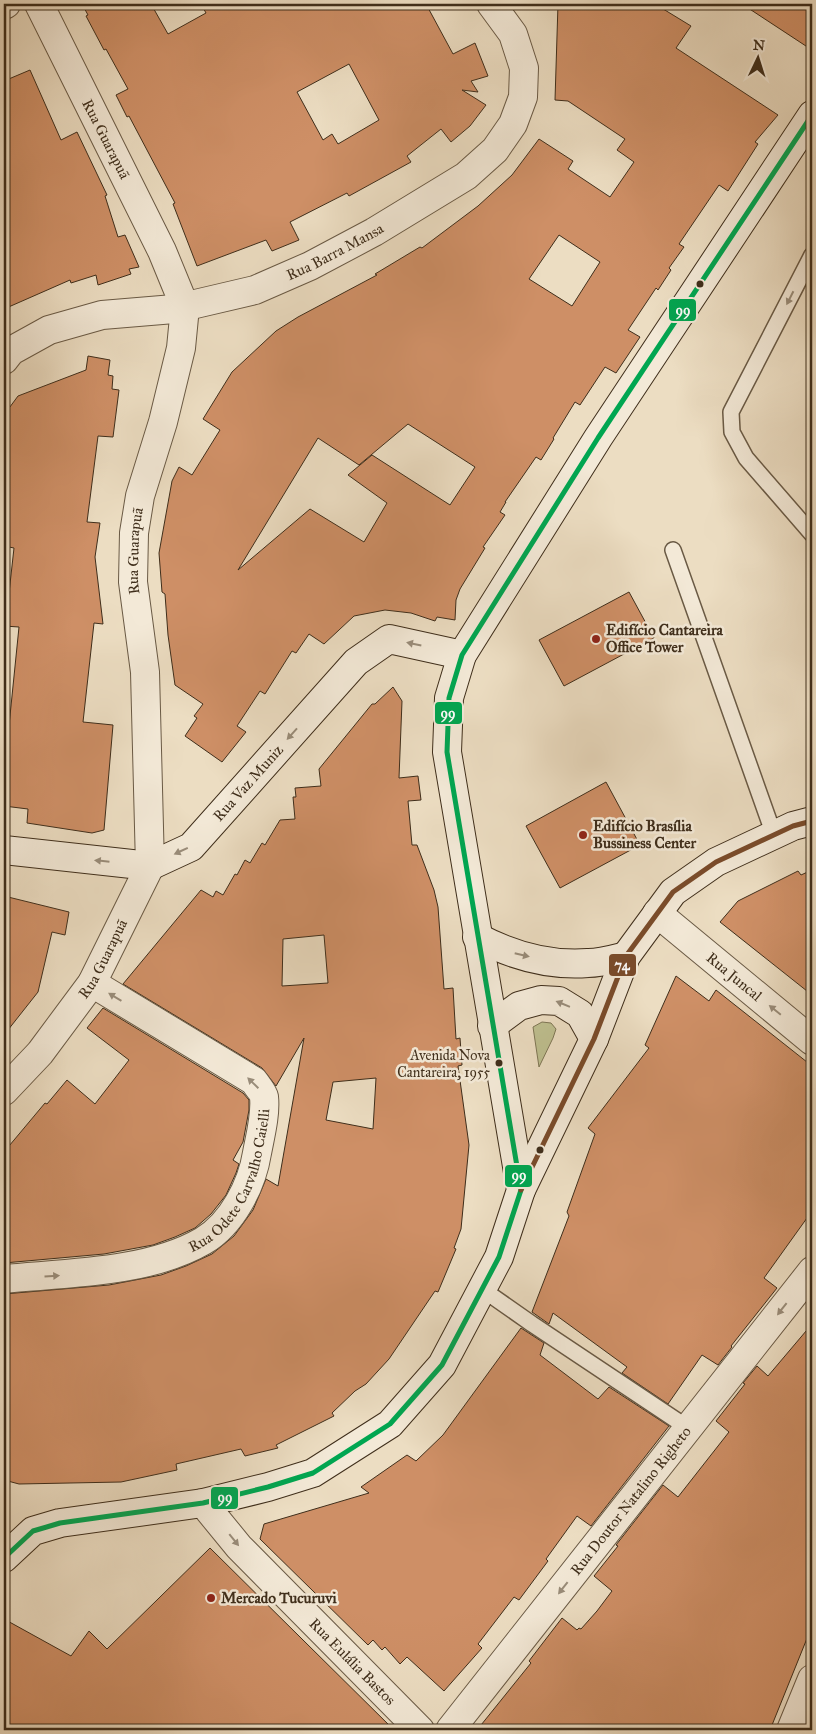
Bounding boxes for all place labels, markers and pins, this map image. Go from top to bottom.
unlabelled marker [695,279,705,289]
place label: Edifício Cantareira Office Tower [606,621,724,656]
marker: Edifício Cantareira Office Tower [590,633,602,645]
place label: Edifício Brasília Bussiness Center [593,817,697,852]
marker: Edifício Brasília Bussiness Center [577,829,589,841]
place label: Avenida Nova Cantareira, 1955 [397,1047,490,1081]
marker: Avenida Nova Cantareira, 1955 [494,1058,504,1068]
unlabelled marker [535,1145,545,1155]
place label: Mercado Tucuruvi [221,1589,337,1607]
marker: Mercado Tucuruvi [205,1592,217,1604]

